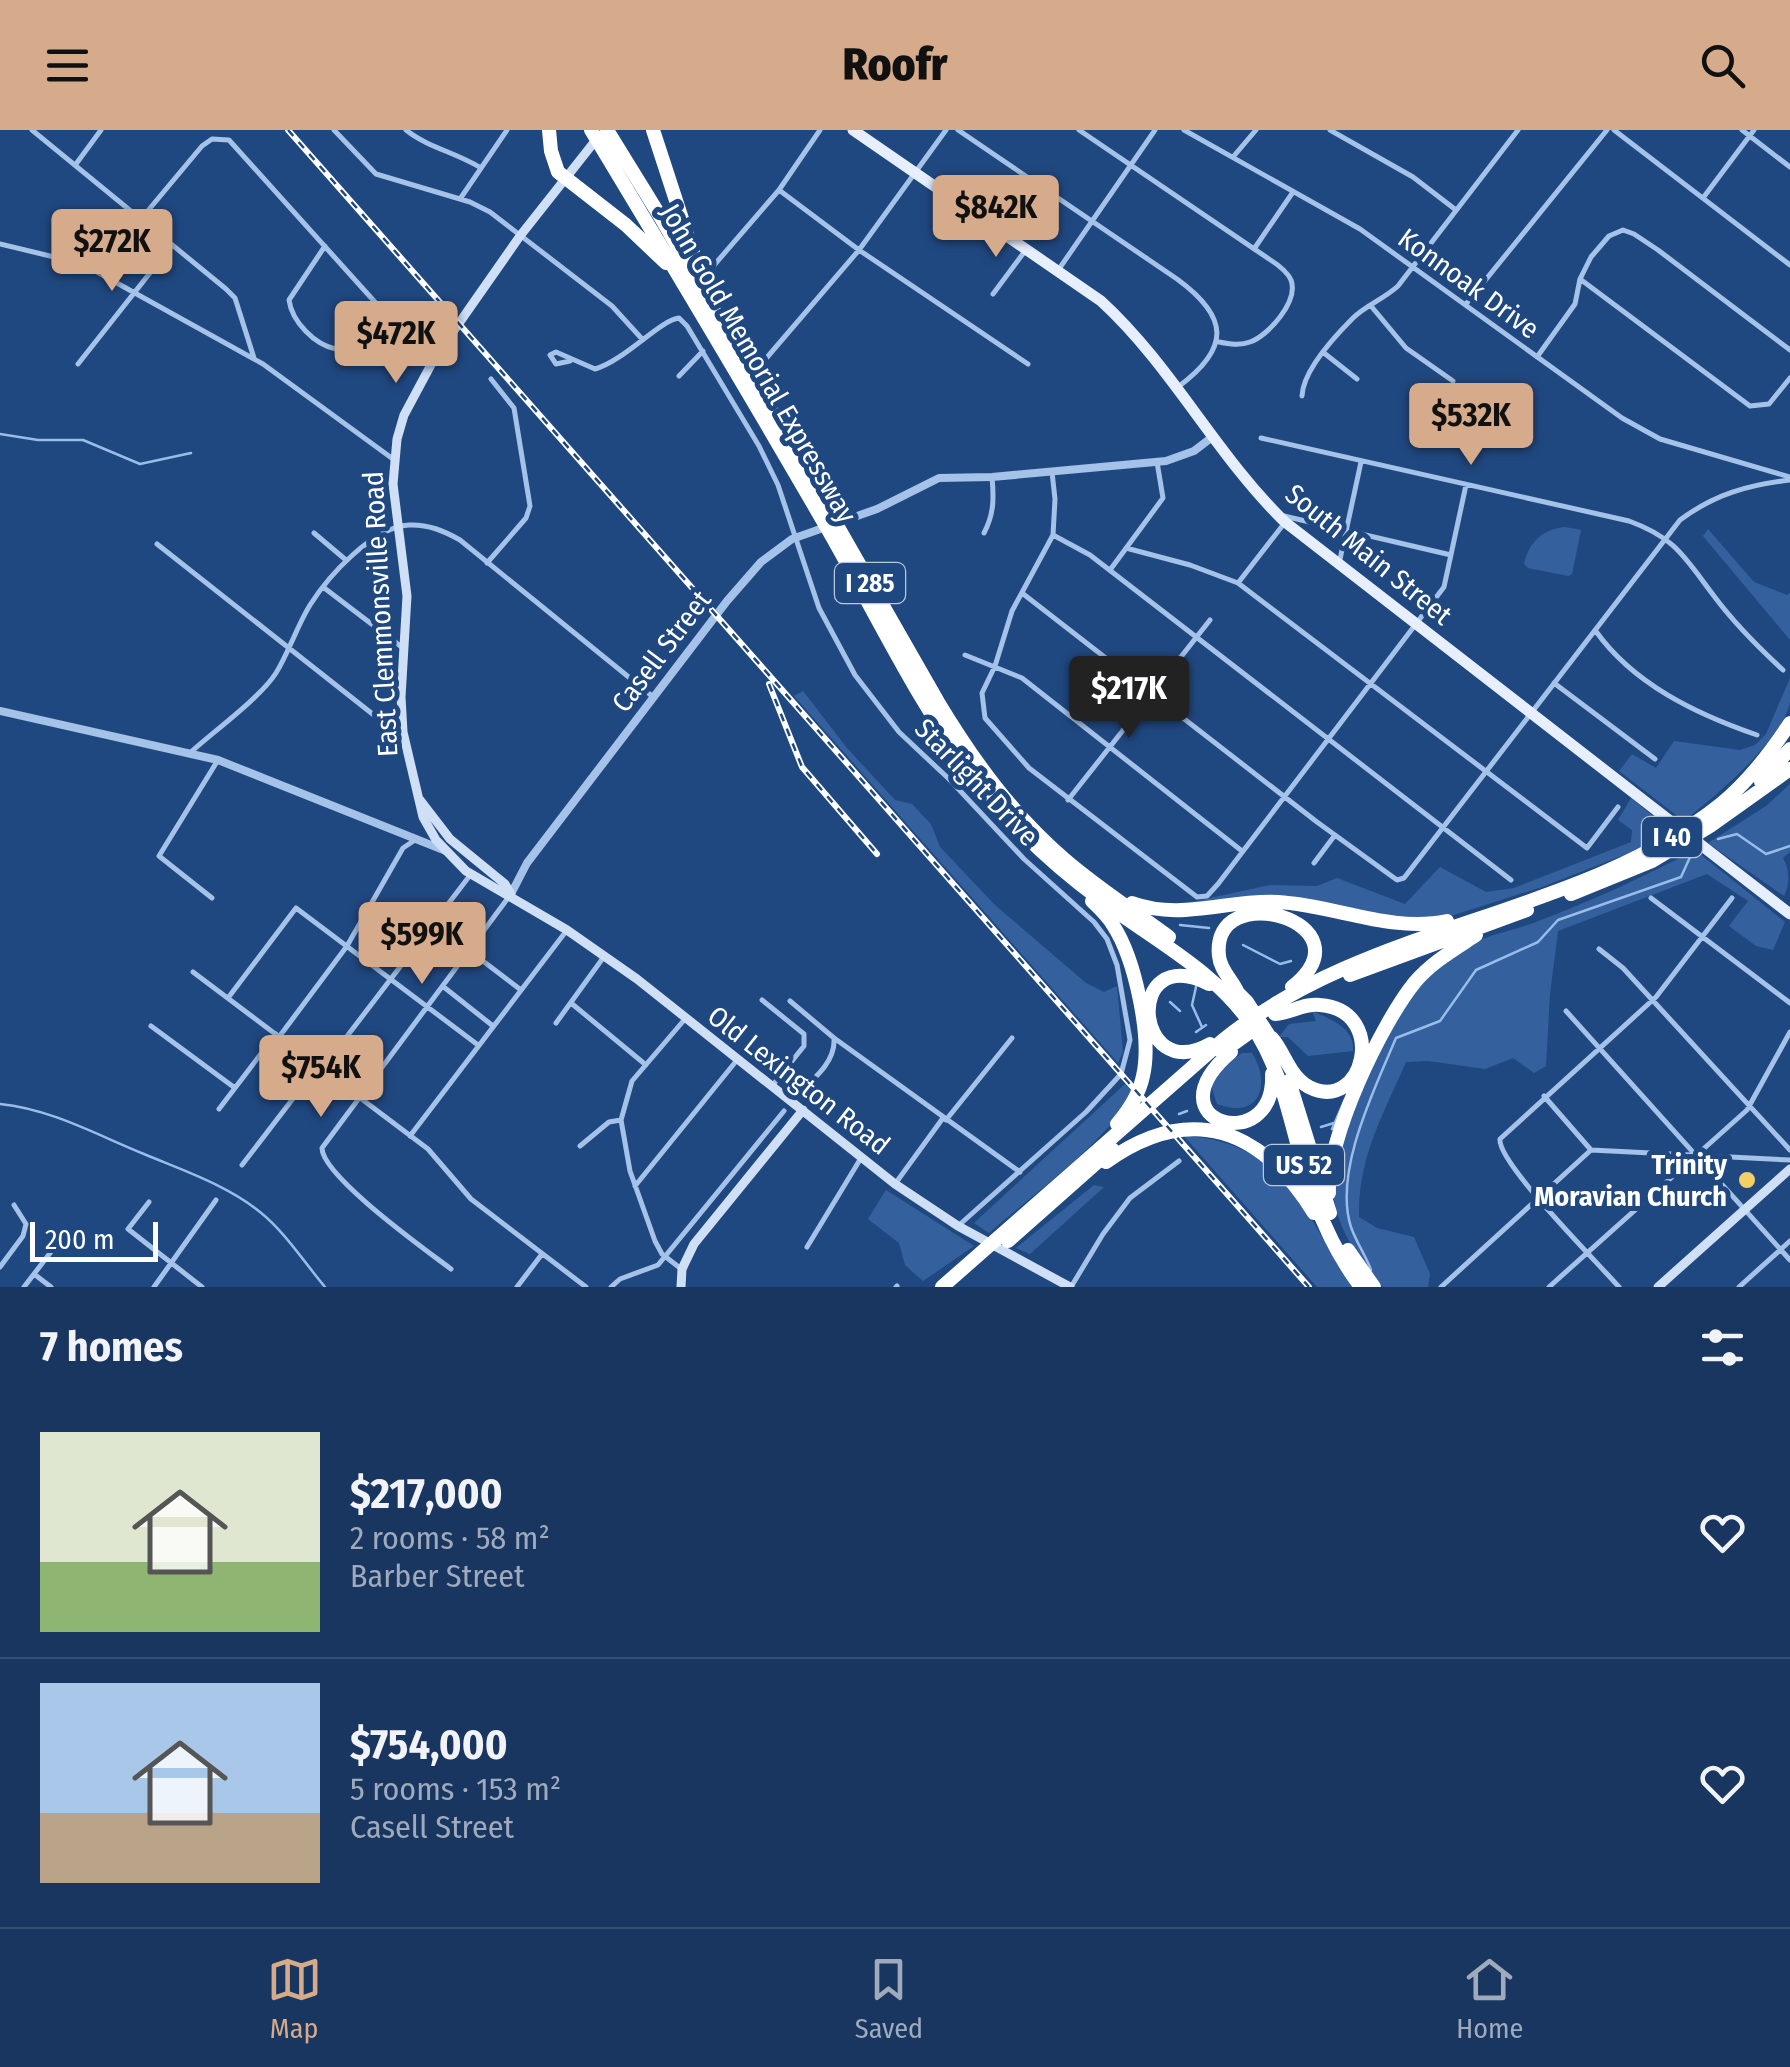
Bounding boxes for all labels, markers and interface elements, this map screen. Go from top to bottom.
icon: menu [40,38,95,93]
text: Roofr [843,38,947,92]
icon: search [1695,38,1750,93]
pin: $842K [926,175,1066,260]
text: $842K [955,188,1037,226]
street label: John Gold Memorial Expressway [654,198,864,529]
pin: $272K [42,209,182,294]
street label: Konnoak Drive [1392,221,1545,345]
text: $272K [73,222,151,260]
pin: $472K [326,301,466,386]
text: $472K [357,314,435,352]
pin: $532K [1401,383,1541,468]
text: $532K [1431,396,1511,434]
street label: East Clemmonsville Road [357,470,404,758]
street label: South Main Street [1279,477,1459,632]
road number: I 285 [835,563,905,603]
street label: Casell Street [605,583,718,719]
pin: $217K [1059,656,1199,741]
text: $217K [1091,669,1167,707]
street label: Starlight Drive [908,712,1045,853]
road number: I 40 [1642,817,1702,857]
pin: $599K [352,902,492,987]
text: $599K [381,915,463,953]
street label: Old Lexington Road [701,999,896,1162]
pin: $754K [251,1035,391,1120]
text: $754K [281,1048,361,1086]
road number: US 52 [1264,1145,1344,1185]
place label: Trinity Moravian Church [1534,1148,1728,1213]
marker: Trinity Moravian Church [1736,1169,1758,1191]
scale bar [30,1217,158,1262]
text: 200 m [45,1223,115,1256]
icon: filters [1695,1320,1750,1375]
text: 7 homes [40,1322,183,1372]
text: $217,000 [350,1469,503,1519]
icon: home [120,1472,240,1592]
icon: heart [1695,1505,1750,1560]
text: 2 rooms · 58 m² [350,1519,550,1557]
text: Barber Street [350,1557,525,1595]
text: $754,000 [350,1720,508,1770]
icon: home [120,1723,240,1843]
icon: heart [1695,1756,1750,1811]
text: 5 rooms · 153 m² [350,1770,561,1808]
text: Casell Street [350,1808,514,1846]
tab: Map [267,1952,322,2045]
tab: Saved [855,1952,923,2045]
tab: Home [1456,1952,1523,2045]

